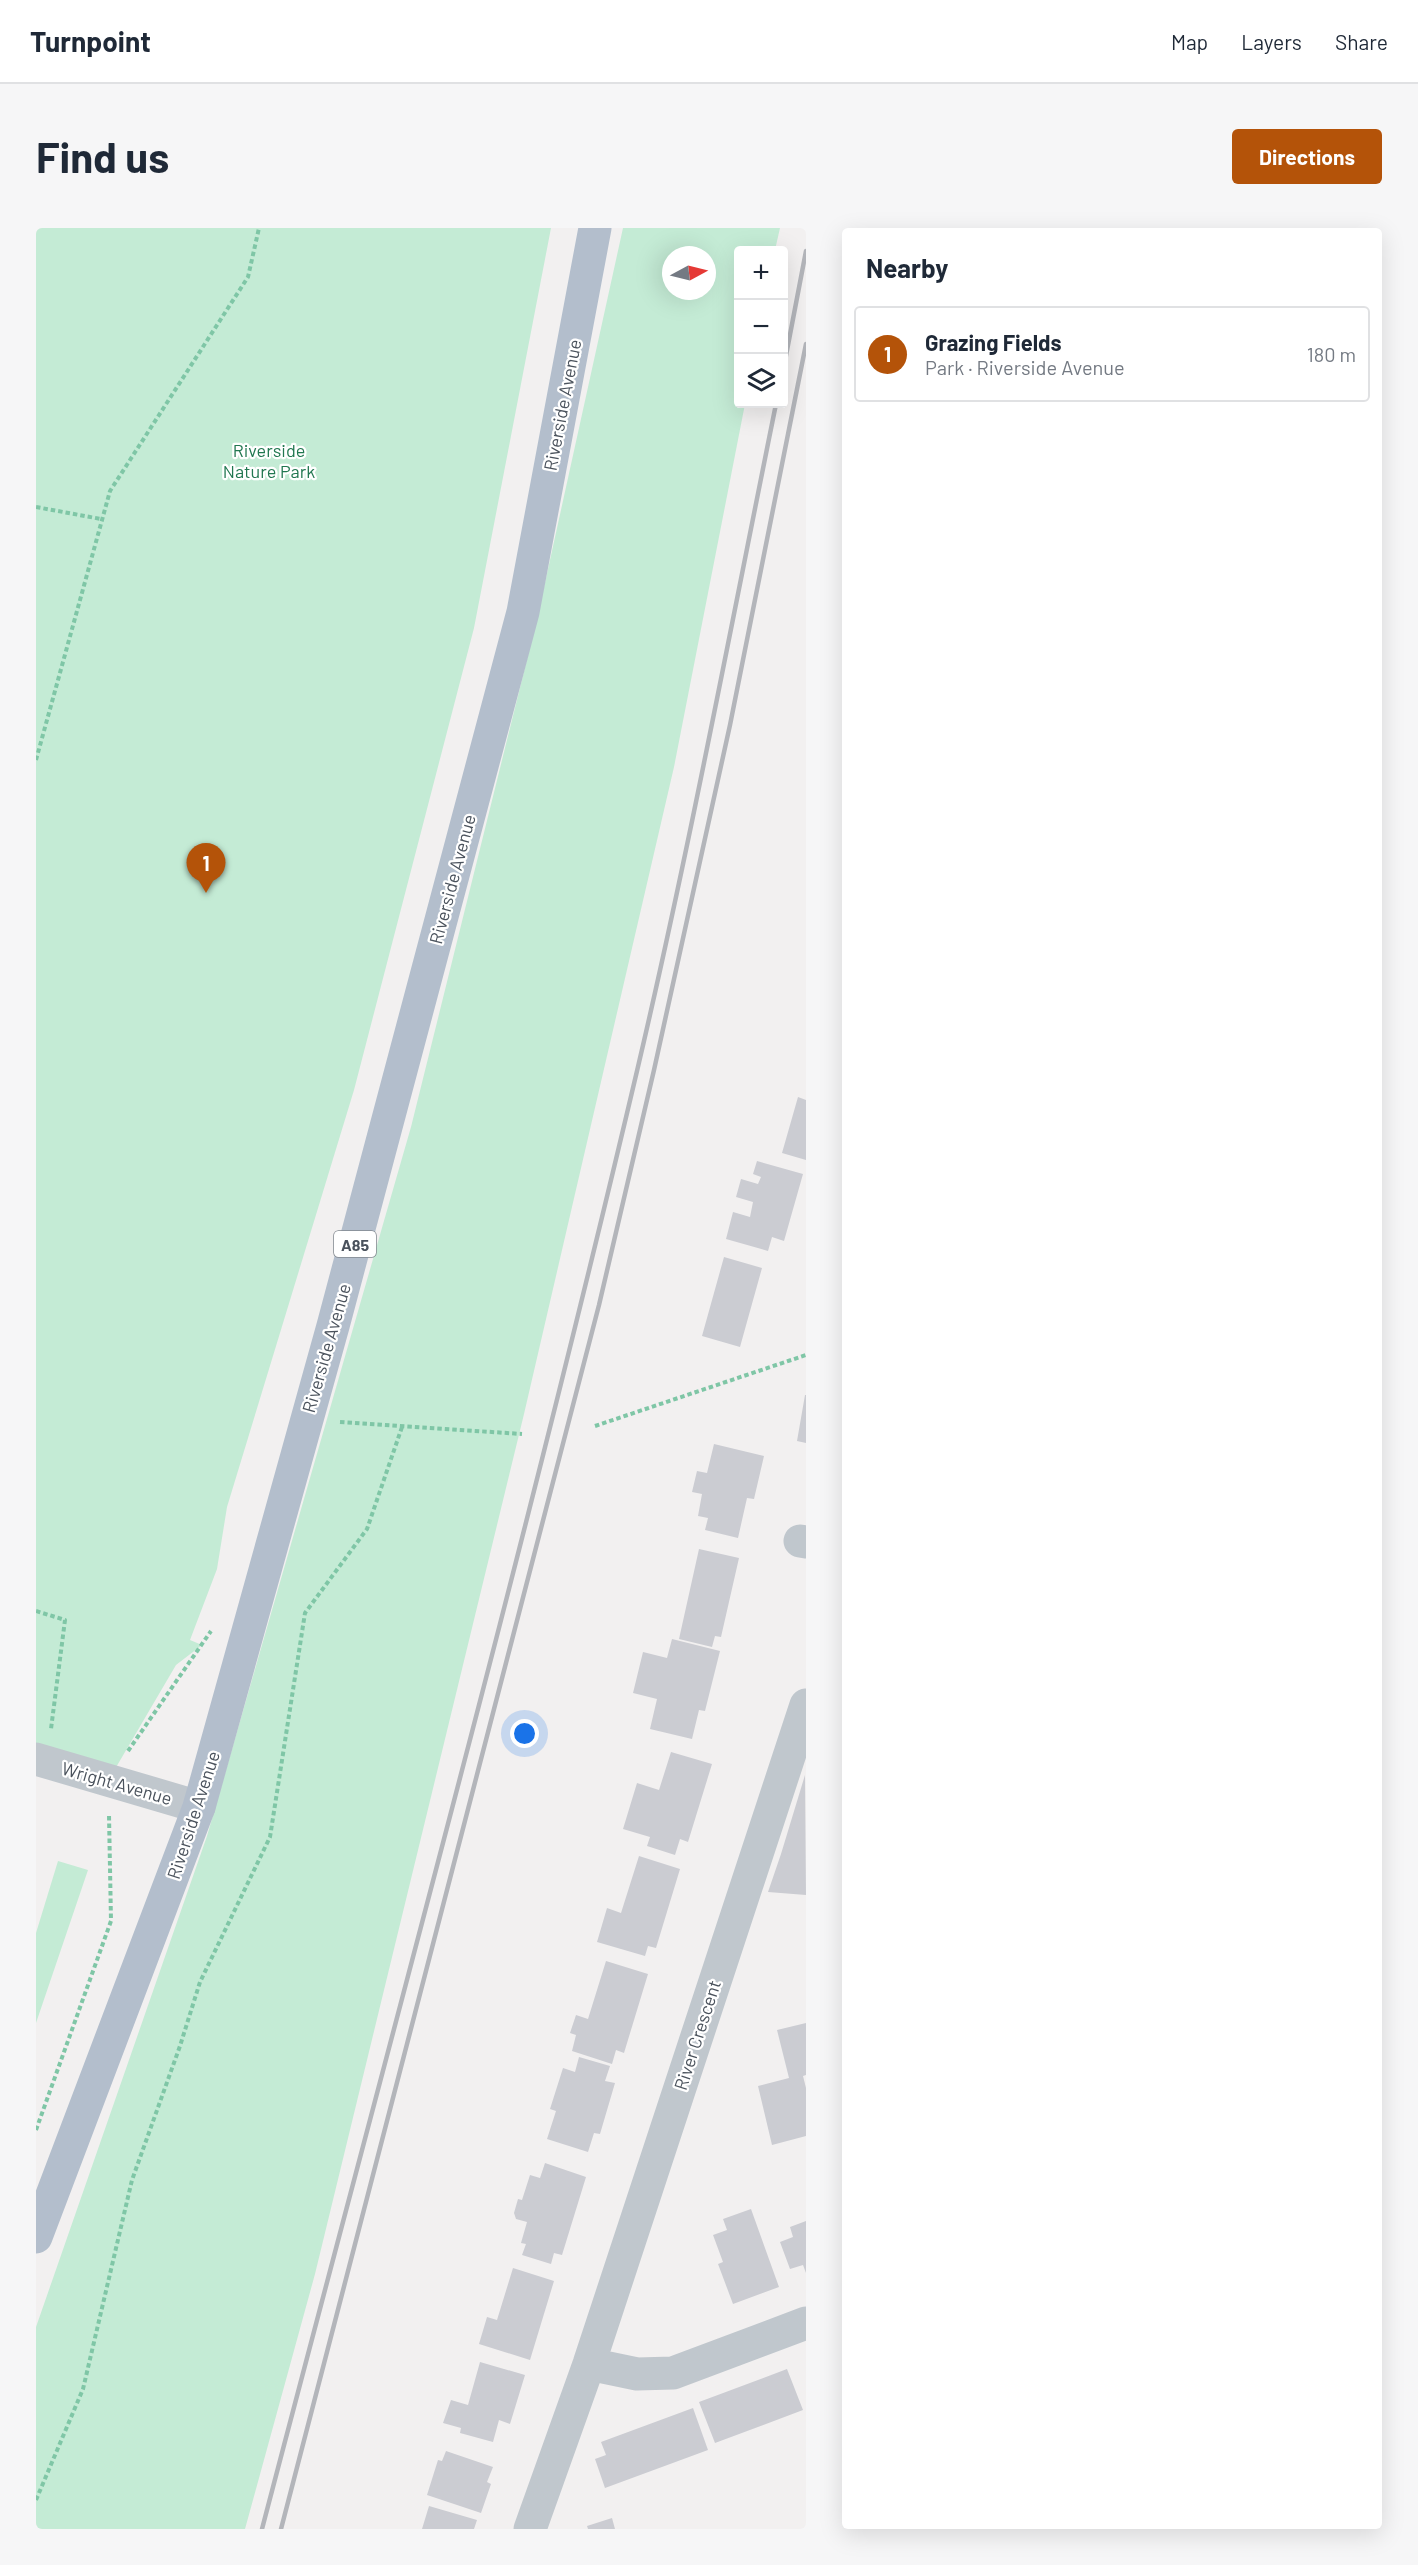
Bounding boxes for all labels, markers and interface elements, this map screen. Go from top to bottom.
text: Turnpoint [30,24,151,58]
text: Map [1171,29,1208,54]
text: Layers [1241,29,1302,54]
text: Share [1335,29,1388,54]
button: Directions [1232,129,1382,184]
text: Find us [36,131,169,181]
north arrow [662,246,716,300]
map controls [734,246,788,408]
button: + [734,246,788,300]
text: Nearby [866,252,948,283]
button: − [734,300,788,354]
text: Grazing Fields [925,329,1062,355]
street label: Riverside Avenue [538,337,586,473]
text: 1 [884,342,891,366]
text: 180 m [1307,342,1356,366]
button: layers [734,354,788,408]
text: Park · Riverside Avenue [925,355,1125,379]
park label: Riverside Nature Park [223,439,315,482]
street label: Riverside Avenue [424,812,480,946]
pin: 1 [186,844,226,893]
road number: A85 [334,1231,376,1257]
street label: Riverside Avenue [297,1281,355,1415]
your location [510,1719,539,1748]
street label: Riverside Avenue [162,1748,224,1882]
street label: Wright Avenue [59,1757,175,1809]
street label: River Crescent [669,1977,725,2093]

